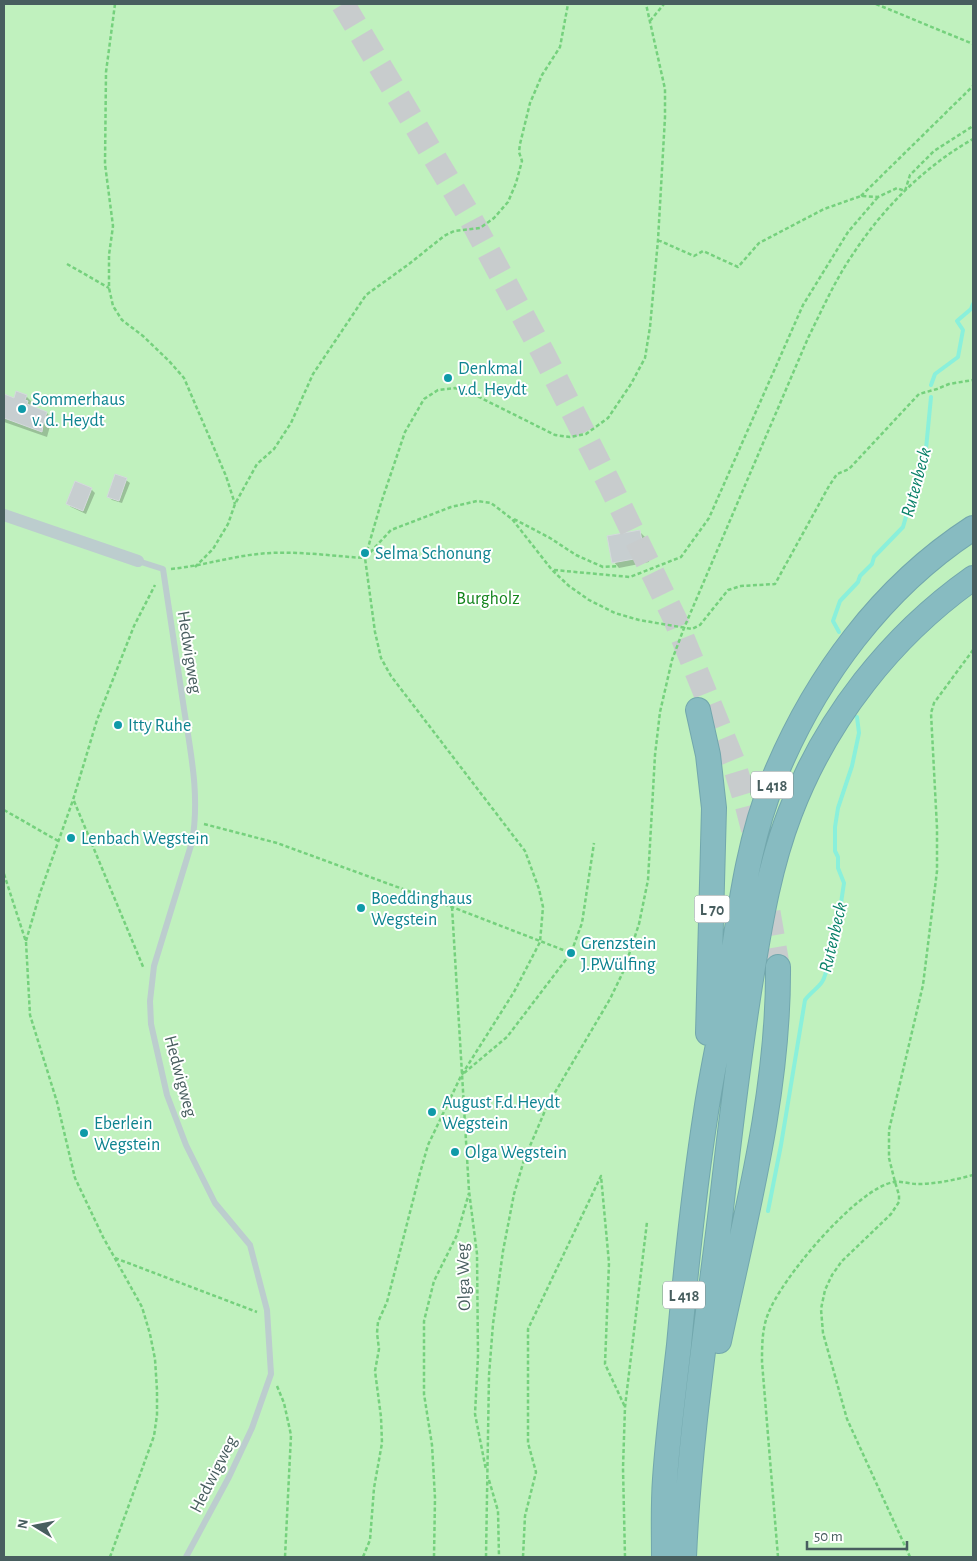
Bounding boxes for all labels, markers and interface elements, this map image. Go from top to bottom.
place label: Denkmal v.d. Heydt [458,360,527,399]
marker: Denkmal v.d. Heydt [442,372,454,384]
place label: Sommerhaus v. d. Heydt [32,391,125,430]
marker: Sommerhaus v. d. Heydt [16,403,28,415]
water label: Rutenbeck [898,445,935,519]
place label: Selma Schonung [375,545,491,563]
marker: Selma Schonung [359,547,371,559]
park label: Burgholz [456,590,520,608]
street label: Hedwigweg [174,609,204,695]
place label: Itty Ruhe [128,717,191,735]
marker: Itty Ruhe [112,719,124,731]
road number: L 418 [751,772,793,798]
place label: Lenbach Wegstein [81,830,209,848]
marker: Lenbach Wegstein [65,832,77,844]
place label: Boeddinghaus Wegstein [371,890,472,929]
road number: L 70 [694,896,730,922]
water label: Rutenbeck [816,900,851,974]
marker: Boeddinghaus Wegstein [355,902,367,914]
place label: Grenzstein J.P.Wülfing [581,935,656,974]
marker: Grenzstein J.P.Wülfing [565,947,577,959]
street label: Hedwigweg [161,1034,200,1119]
place label: August F.d.Heydt Wegstein [442,1094,560,1133]
marker: August F.d.Heydt Wegstein [426,1106,438,1118]
place label: Eberlein Wegstein [94,1115,160,1154]
marker: Eberlein Wegstein [78,1127,90,1139]
place label: Olga Wegstein [465,1144,567,1162]
marker: Olga Wegstein [449,1146,461,1158]
street label: Olga Weg [454,1243,474,1311]
road number: L 418 [663,1282,705,1308]
street label: Hedwigweg [187,1433,241,1516]
north arrow [10,1501,60,1551]
text: N [15,1518,31,1530]
scale bar [807,1518,907,1550]
text: 50 m [814,1529,843,1544]

